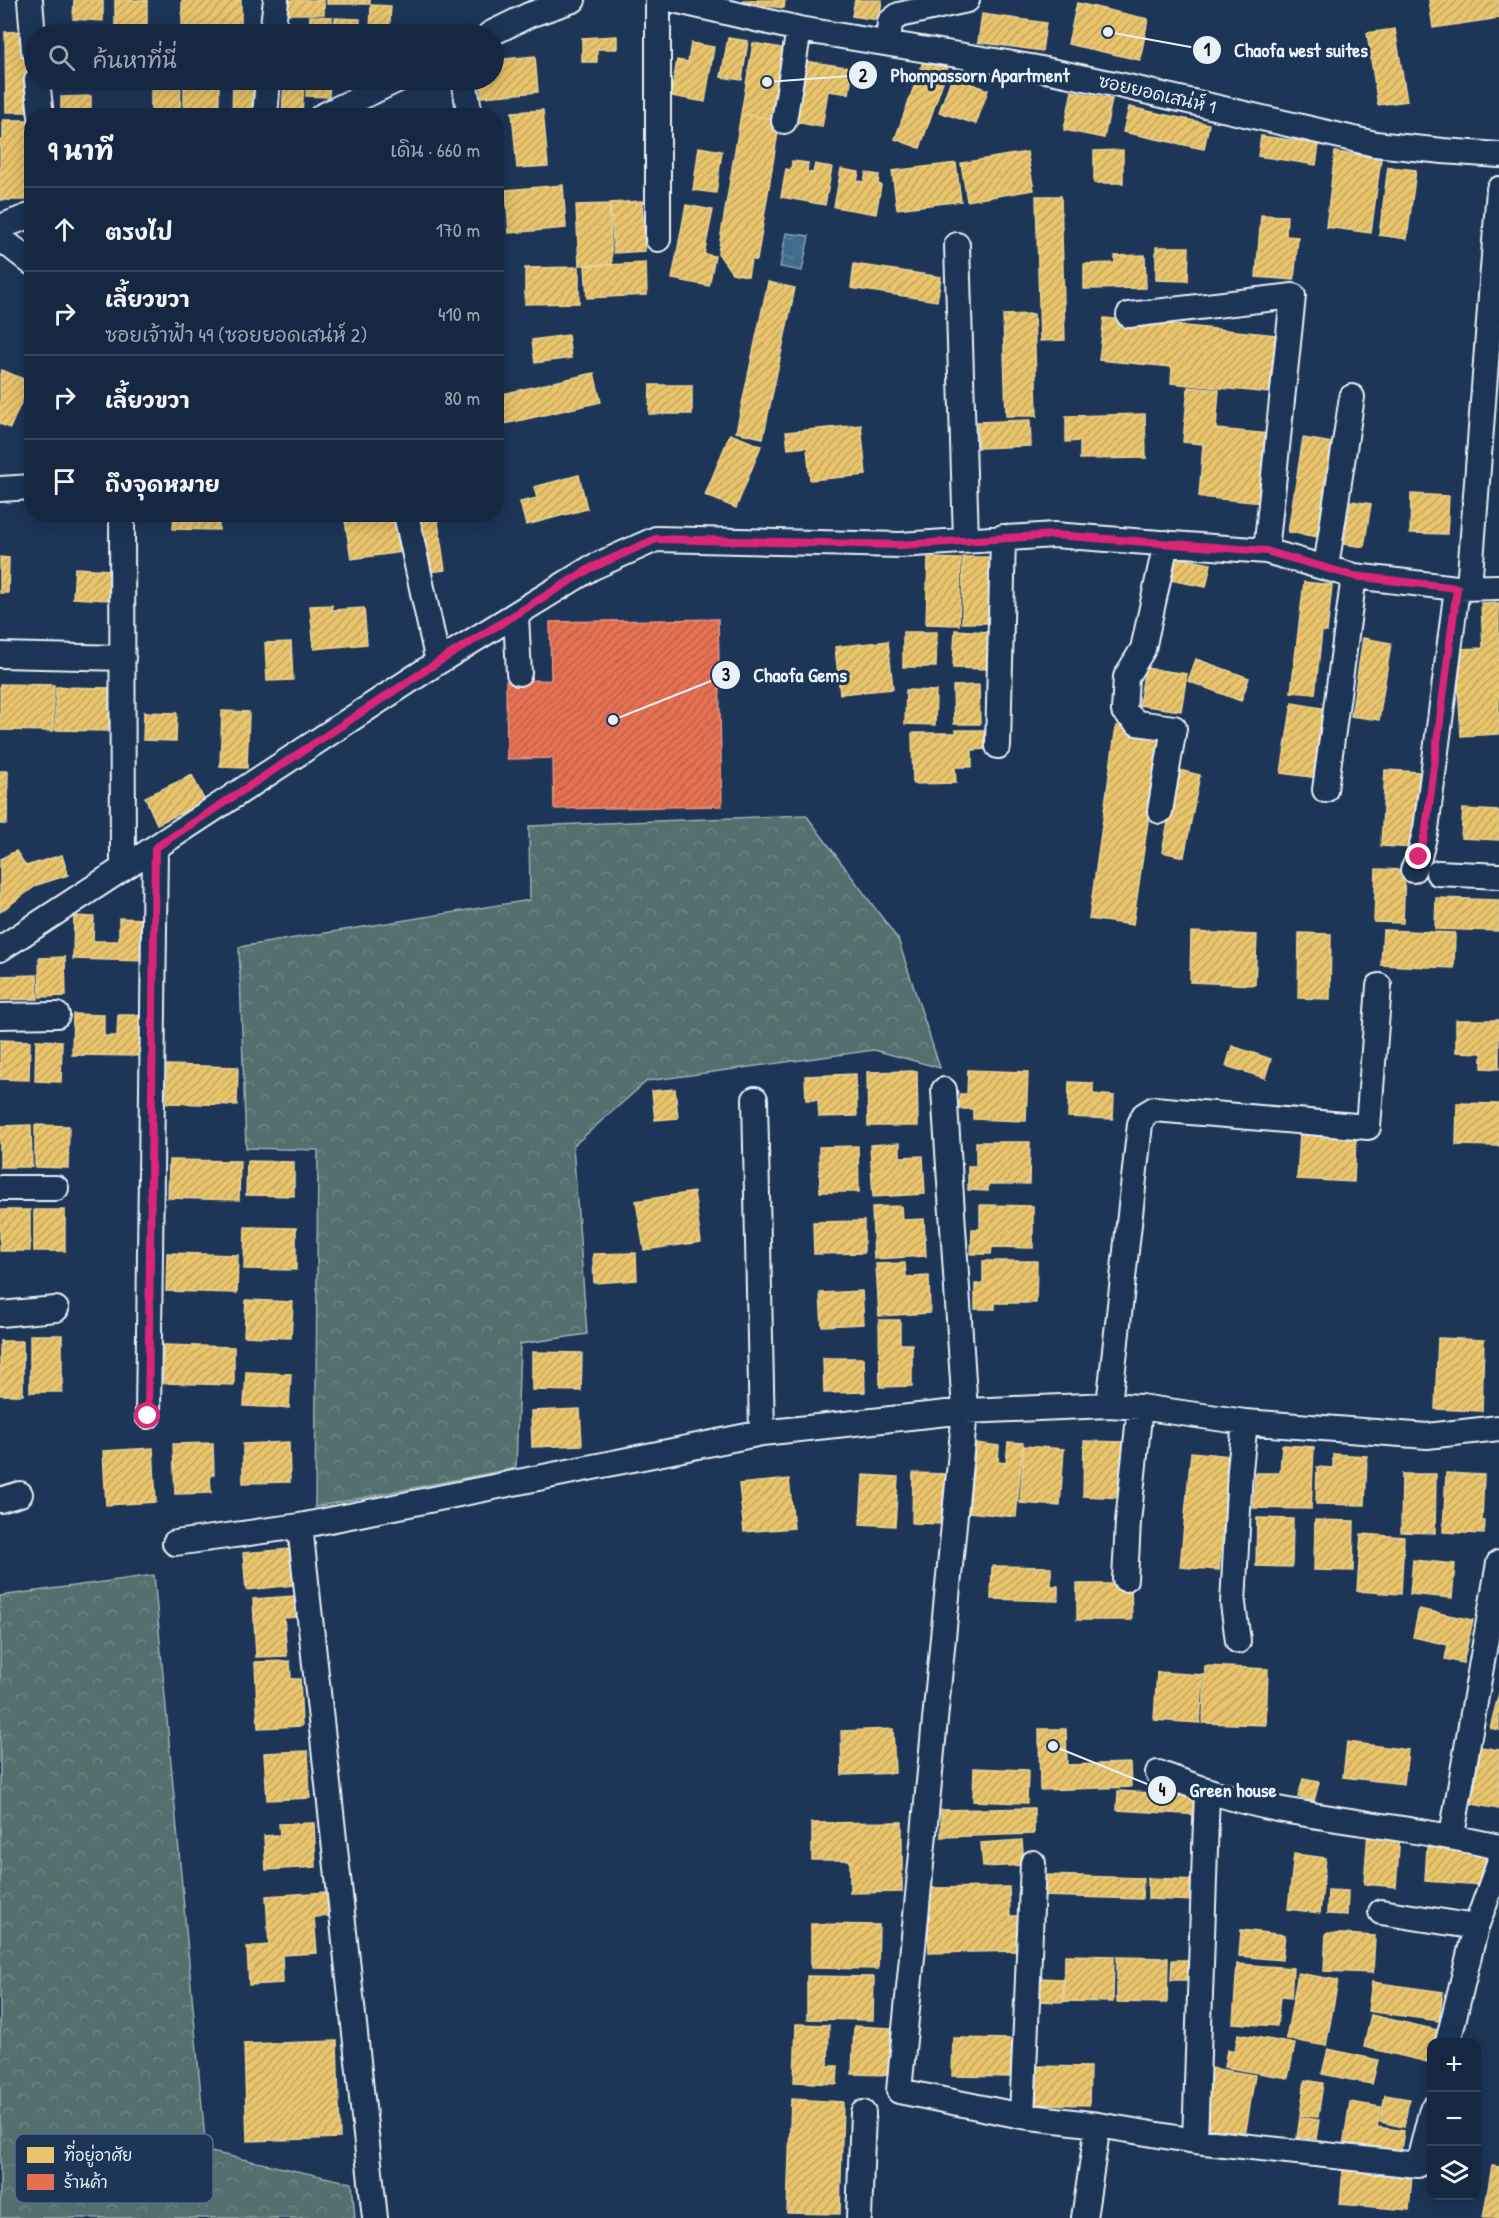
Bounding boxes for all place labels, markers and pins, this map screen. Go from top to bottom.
callout: Chaofa west suites [1192,31,1380,69]
callout: Phompassorn Apartment [848,56,1081,94]
callout: Chaofa Gems [711,656,859,694]
callout: Green house [1147,1771,1288,1809]

